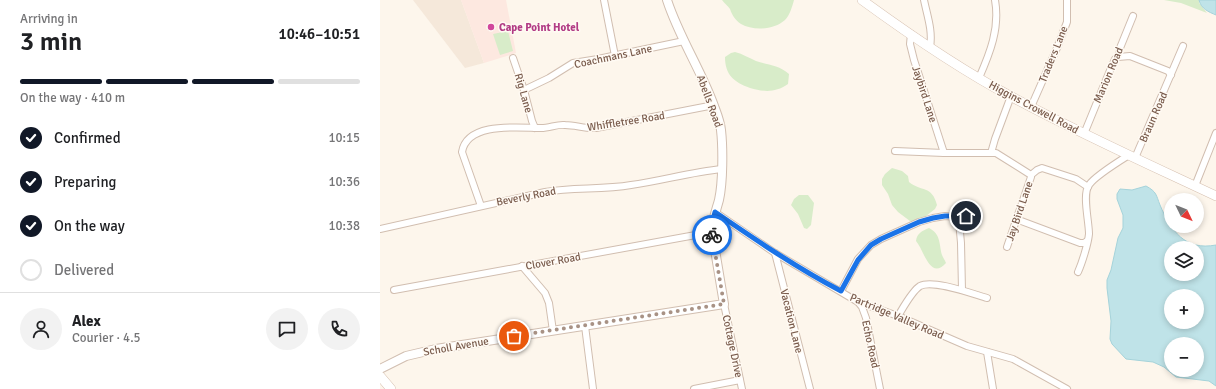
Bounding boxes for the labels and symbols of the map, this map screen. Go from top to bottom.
place label: Cape Point Hotel [499,21,580,34]
marker: Cape Point Hotel [486,22,496,32]
street label: Traders Lane [1036,24,1071,84]
street label: Coachmans Lane [573,42,653,71]
street label: Marion Road [1091,45,1126,105]
street label: Jaybird Lane [909,64,940,124]
street label: Rig Lane [512,72,535,114]
street label: Abells Road [694,73,725,129]
street label: Higgins Crowell Road [987,78,1081,137]
street label: Braun Road [1137,90,1170,145]
street label: Whiffletree Road [586,109,666,134]
street label: Jay Bird Lane [1003,180,1036,243]
street label: Beverly Road [495,184,557,209]
north arrow [1164,193,1204,233]
pin [949,199,983,233]
courier [692,215,732,255]
street label: Clover Road [525,250,582,273]
street label: Vacation Lane [777,288,806,355]
street label: Partridge Valley Road [848,291,946,342]
street label: Cottage Drive [720,314,745,379]
pin [497,319,531,353]
street label: Echo Road [859,319,882,370]
street label: Scholl Avenue [422,334,490,359]

